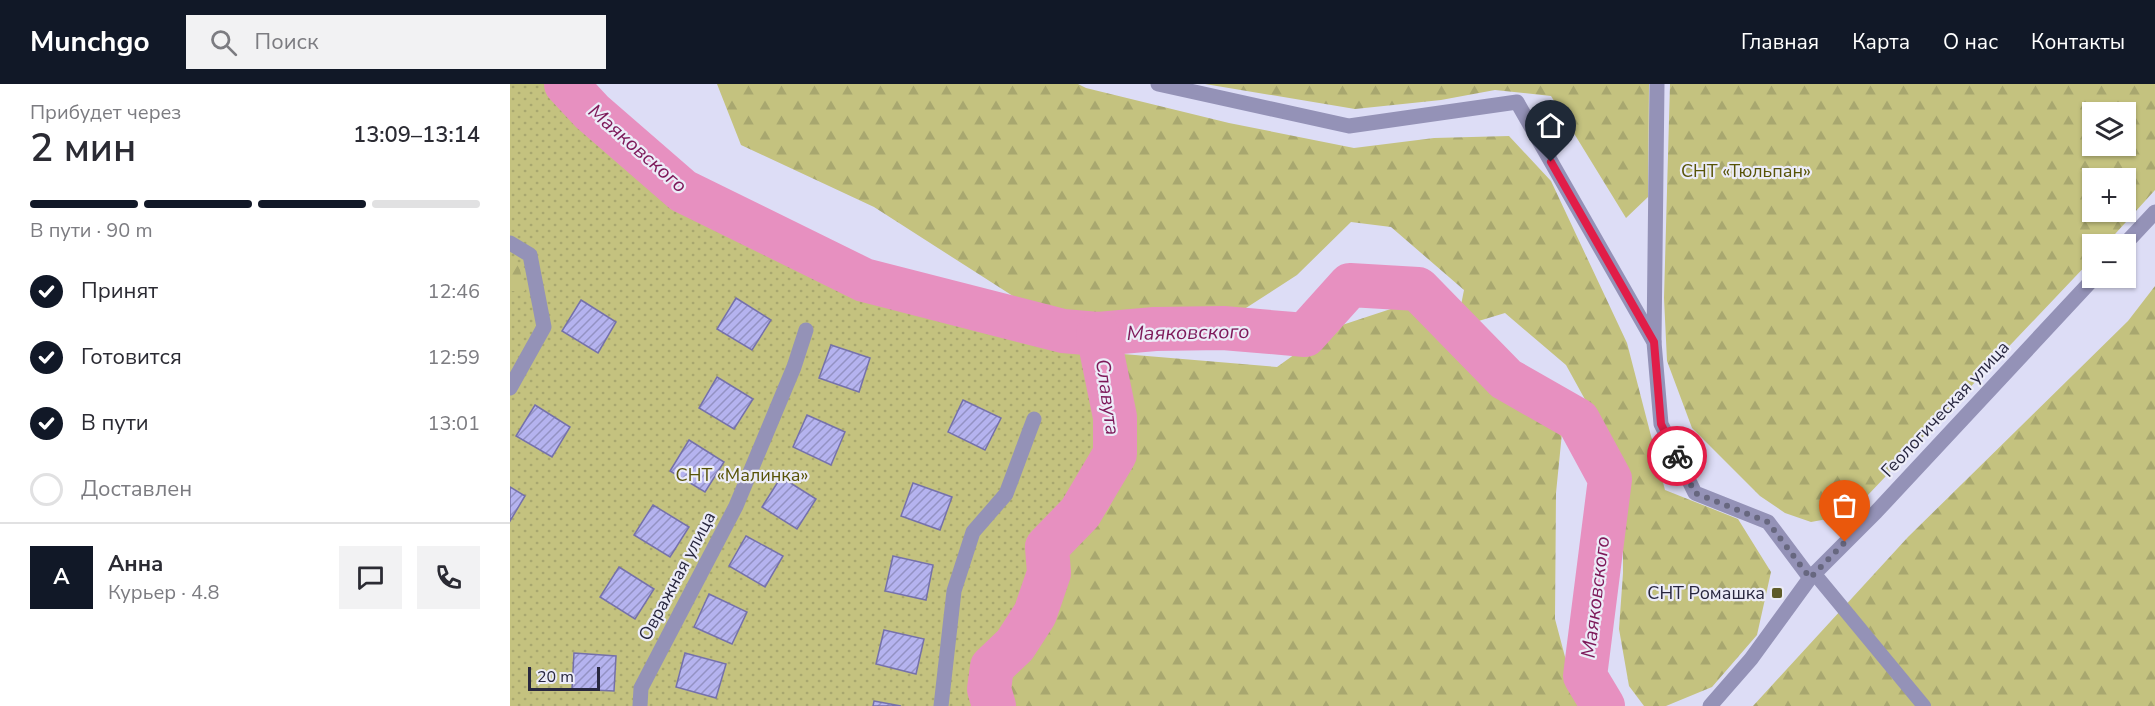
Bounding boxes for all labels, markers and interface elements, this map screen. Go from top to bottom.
search box [186,15,606,69]
text: Munchgo [30,23,150,61]
icon: search [207,26,240,59]
text: Поиск [255,27,318,57]
text: Главная [1741,28,1819,56]
text: Карта [1852,28,1910,56]
text: О нас [1943,28,1998,56]
text: Контакты [2031,28,2125,56]
water label: Маяковского [582,98,693,199]
text: Прибудет через [30,99,181,126]
pin [1525,100,1576,162]
map controls [2082,102,2136,288]
button: layers [2082,102,2136,156]
icon: home [1534,109,1567,142]
text: 13:09–13:14 [353,120,480,150]
text: 2 мин [30,122,136,175]
park label: СНТ «Тюльпан» [1681,159,1811,183]
button: + [2082,168,2136,222]
text: В пути · 90 m [30,217,153,244]
button: − [2082,234,2136,288]
icon: check [30,275,63,308]
text: Принят [81,276,158,306]
text: 12:46 [427,278,480,305]
water label: Маяковского [1126,318,1250,347]
street label: Геологическая улица [1875,336,2015,482]
icon: check [30,341,63,374]
text: Готовится [81,342,182,372]
text: 12:59 [427,344,480,371]
water label: Славута [1089,357,1126,437]
icon: check [30,407,63,440]
text: В пути [81,408,149,438]
text: 13:01 [427,410,480,437]
courier [1647,426,1707,486]
icon: bike [1661,440,1694,473]
park label: СНТ «Малинка» [676,463,808,487]
text: Доставлен [81,474,192,504]
pin [1819,480,1870,542]
icon: bag [1828,489,1861,522]
street label: Овражная улица [633,507,721,645]
water label: Маяковского [1575,534,1616,660]
button: chat [339,546,402,609]
button: phone [417,546,480,609]
text: Анна [108,549,163,579]
text: А [53,562,70,592]
text: Курьер · 4.8 [108,579,220,606]
place label: СНТ Ромашка [1647,581,1765,605]
marker: СНТ Ромашка [1770,586,1784,600]
scale bar [528,664,600,692]
text: 20 m [537,666,574,688]

